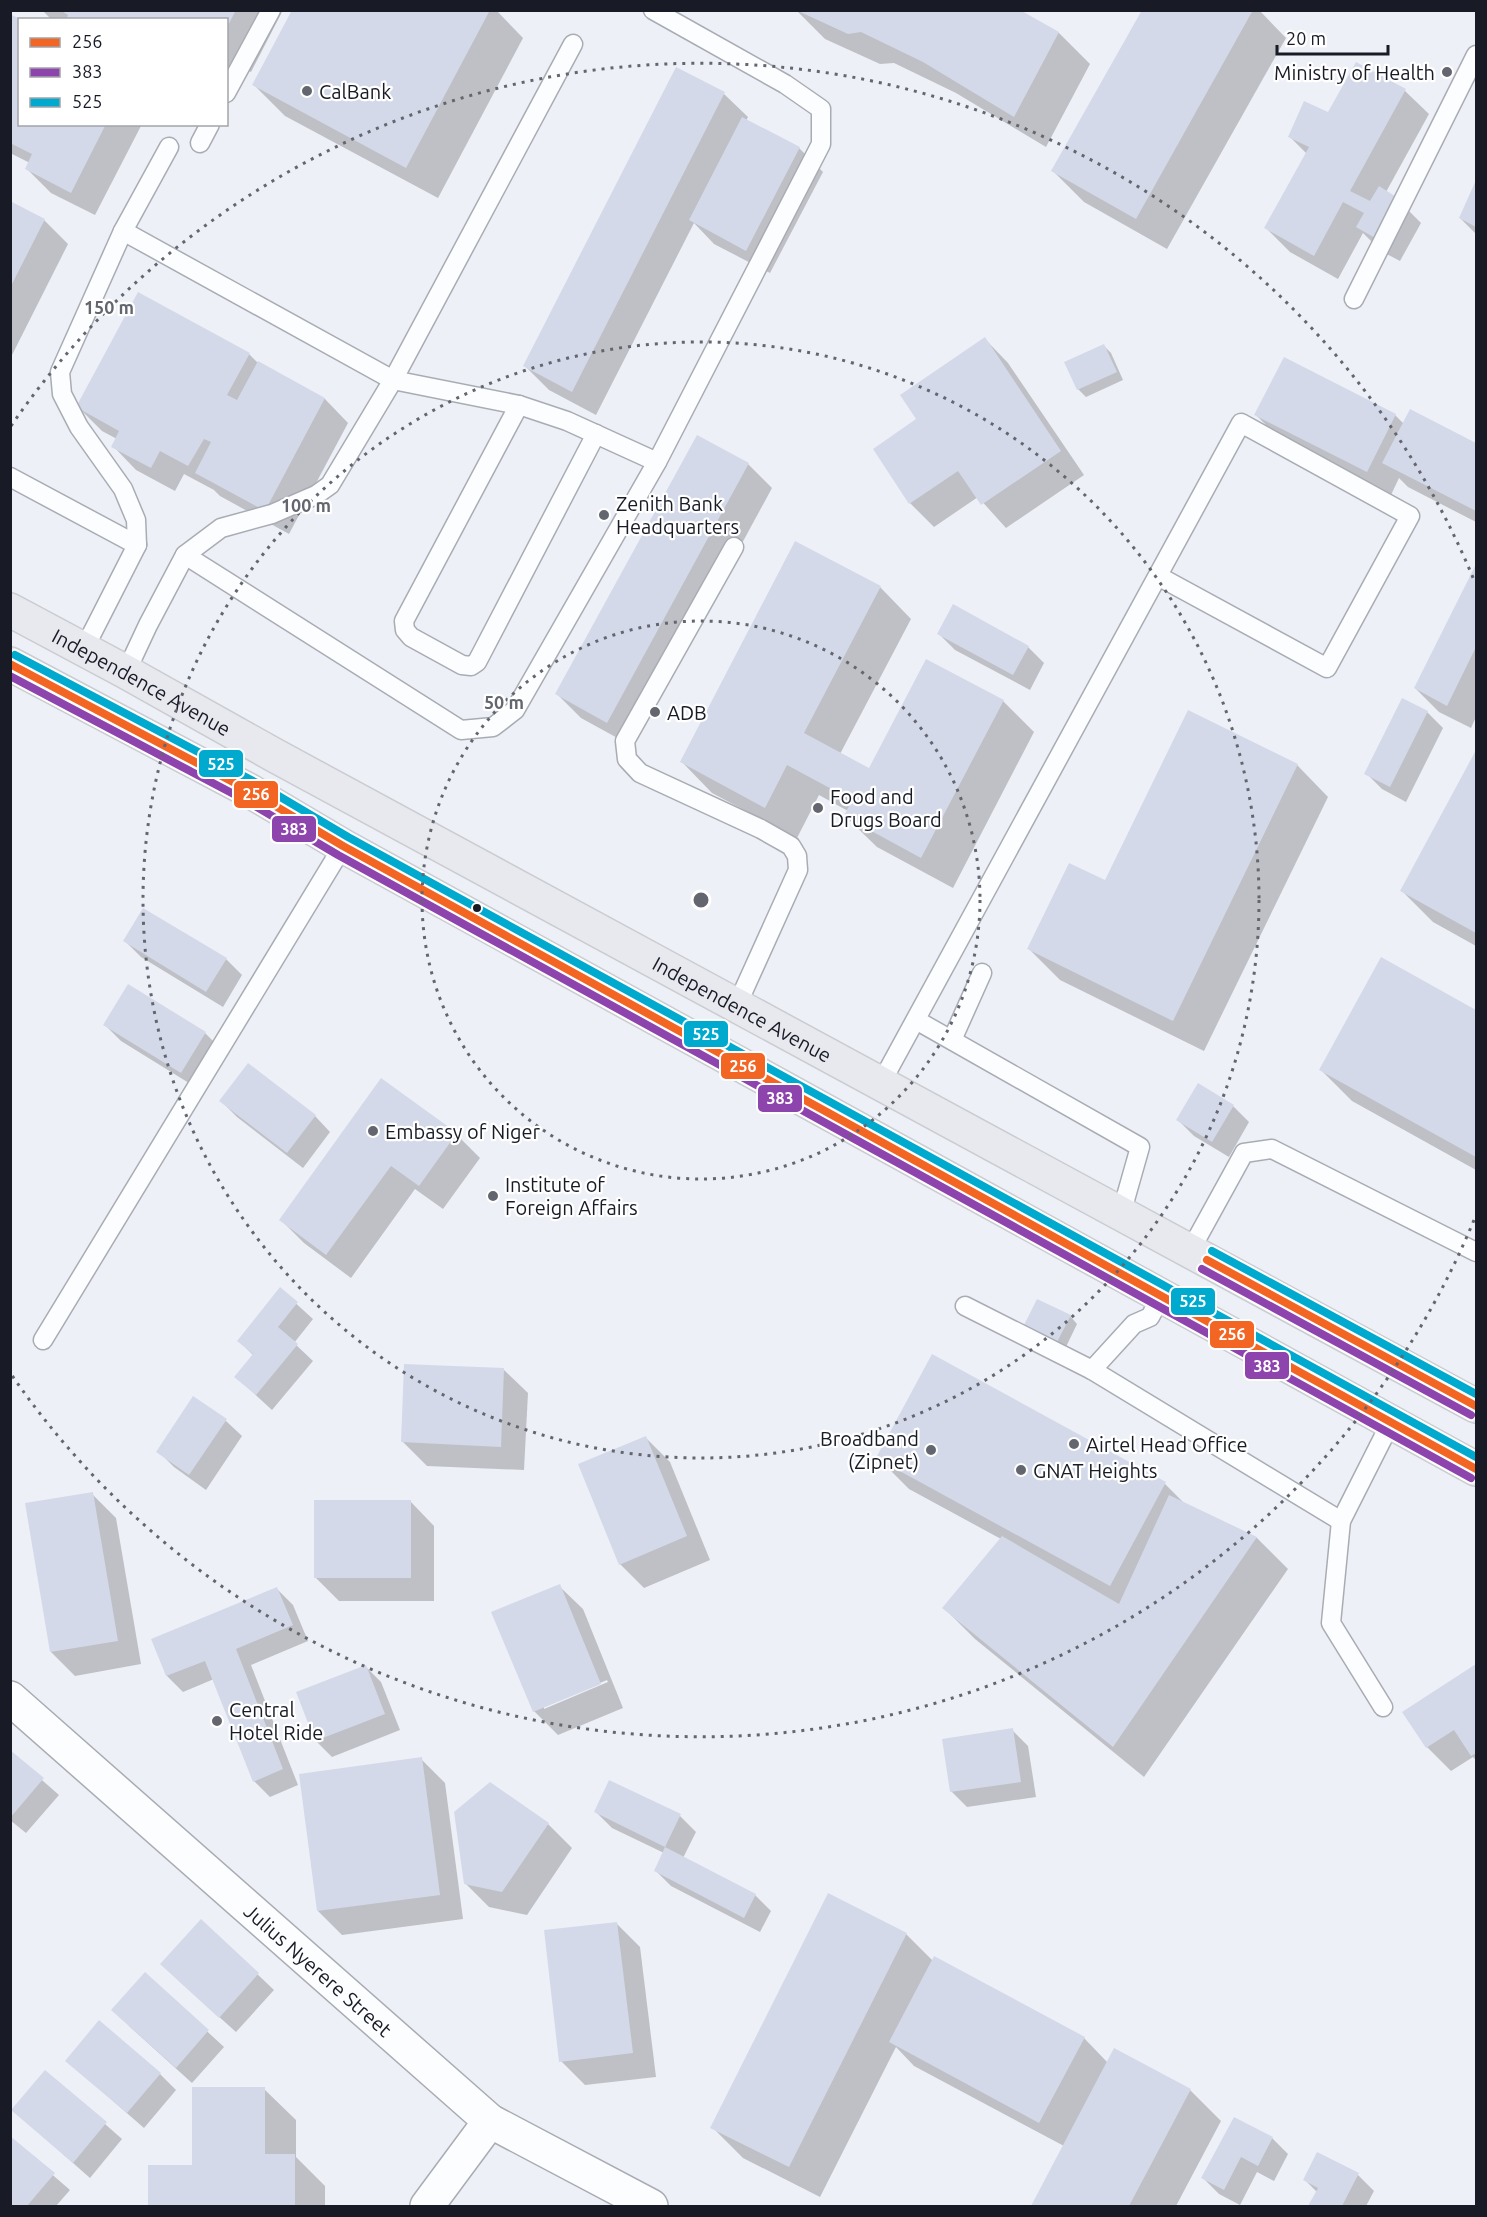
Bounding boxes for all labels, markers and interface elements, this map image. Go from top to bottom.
legend [18,18,228,126]
scale bar [1277,18,1388,56]
text: 20 m [1286,28,1326,48]
text: 256 [72,31,102,51]
text: 383 [72,61,102,81]
place label: Ministry of Health [1274,61,1435,84]
marker: Ministry of Health [1440,65,1454,79]
place label: CalBank [319,80,391,103]
marker: CalBank [300,84,314,98]
text: 525 [72,91,102,111]
text: 150 m [84,297,134,317]
place label: Zenith Bank Headquarters [616,492,739,538]
text: 100 m [281,495,331,515]
marker: Zenith Bank Headquarters [597,508,611,522]
street label: Independence Avenue [49,623,235,740]
text: 50 m [484,692,524,712]
place label: ADB [667,701,707,724]
marker: ADB [648,705,662,719]
line badge: 525 [198,749,244,778]
text: 525 [207,755,235,773]
line badge: 256 [233,780,279,809]
text: 256 [242,785,270,803]
place label: Food and Drugs Board [830,785,942,831]
marker: Food and Drugs Board [811,801,825,815]
line badge: 383 [271,815,317,843]
text: 383 [280,820,308,838]
centre of rings [691,890,711,910]
unlabelled marker [471,902,483,914]
street label: Independence Avenue [649,951,836,1066]
line badge: 525 [683,1020,729,1048]
text: 525 [692,1025,720,1043]
line badge: 256 [720,1052,766,1080]
text: 256 [729,1057,757,1075]
line badge: 383 [757,1084,803,1113]
text: 383 [766,1089,794,1107]
place label: Embassy of Niger [385,1120,541,1143]
marker: Embassy of Niger [366,1124,380,1138]
place label: Institute of Foreign Affairs [505,1173,638,1219]
marker: Institute of Foreign Affairs [486,1189,500,1203]
line badge: 525 [1170,1287,1216,1316]
text: 525 [1179,1292,1207,1310]
line badge: 256 [1209,1320,1255,1349]
text: 256 [1218,1325,1246,1343]
line badge: 383 [1244,1351,1290,1380]
text: 383 [1253,1357,1281,1375]
place label: Broadband (Zipnet) [820,1427,919,1473]
place label: Airtel Head Office [1086,1433,1248,1456]
marker: Airtel Head Office [1067,1437,1081,1451]
marker: Broadband (Zipnet) [924,1443,938,1457]
place label: GNAT Heights [1033,1459,1157,1482]
marker: GNAT Heights [1014,1463,1028,1477]
place label: Central Hotel Ride [229,1698,323,1744]
marker: Central Hotel Ride [210,1714,224,1728]
street label: Julius Nyerere Street [240,1899,397,2041]

